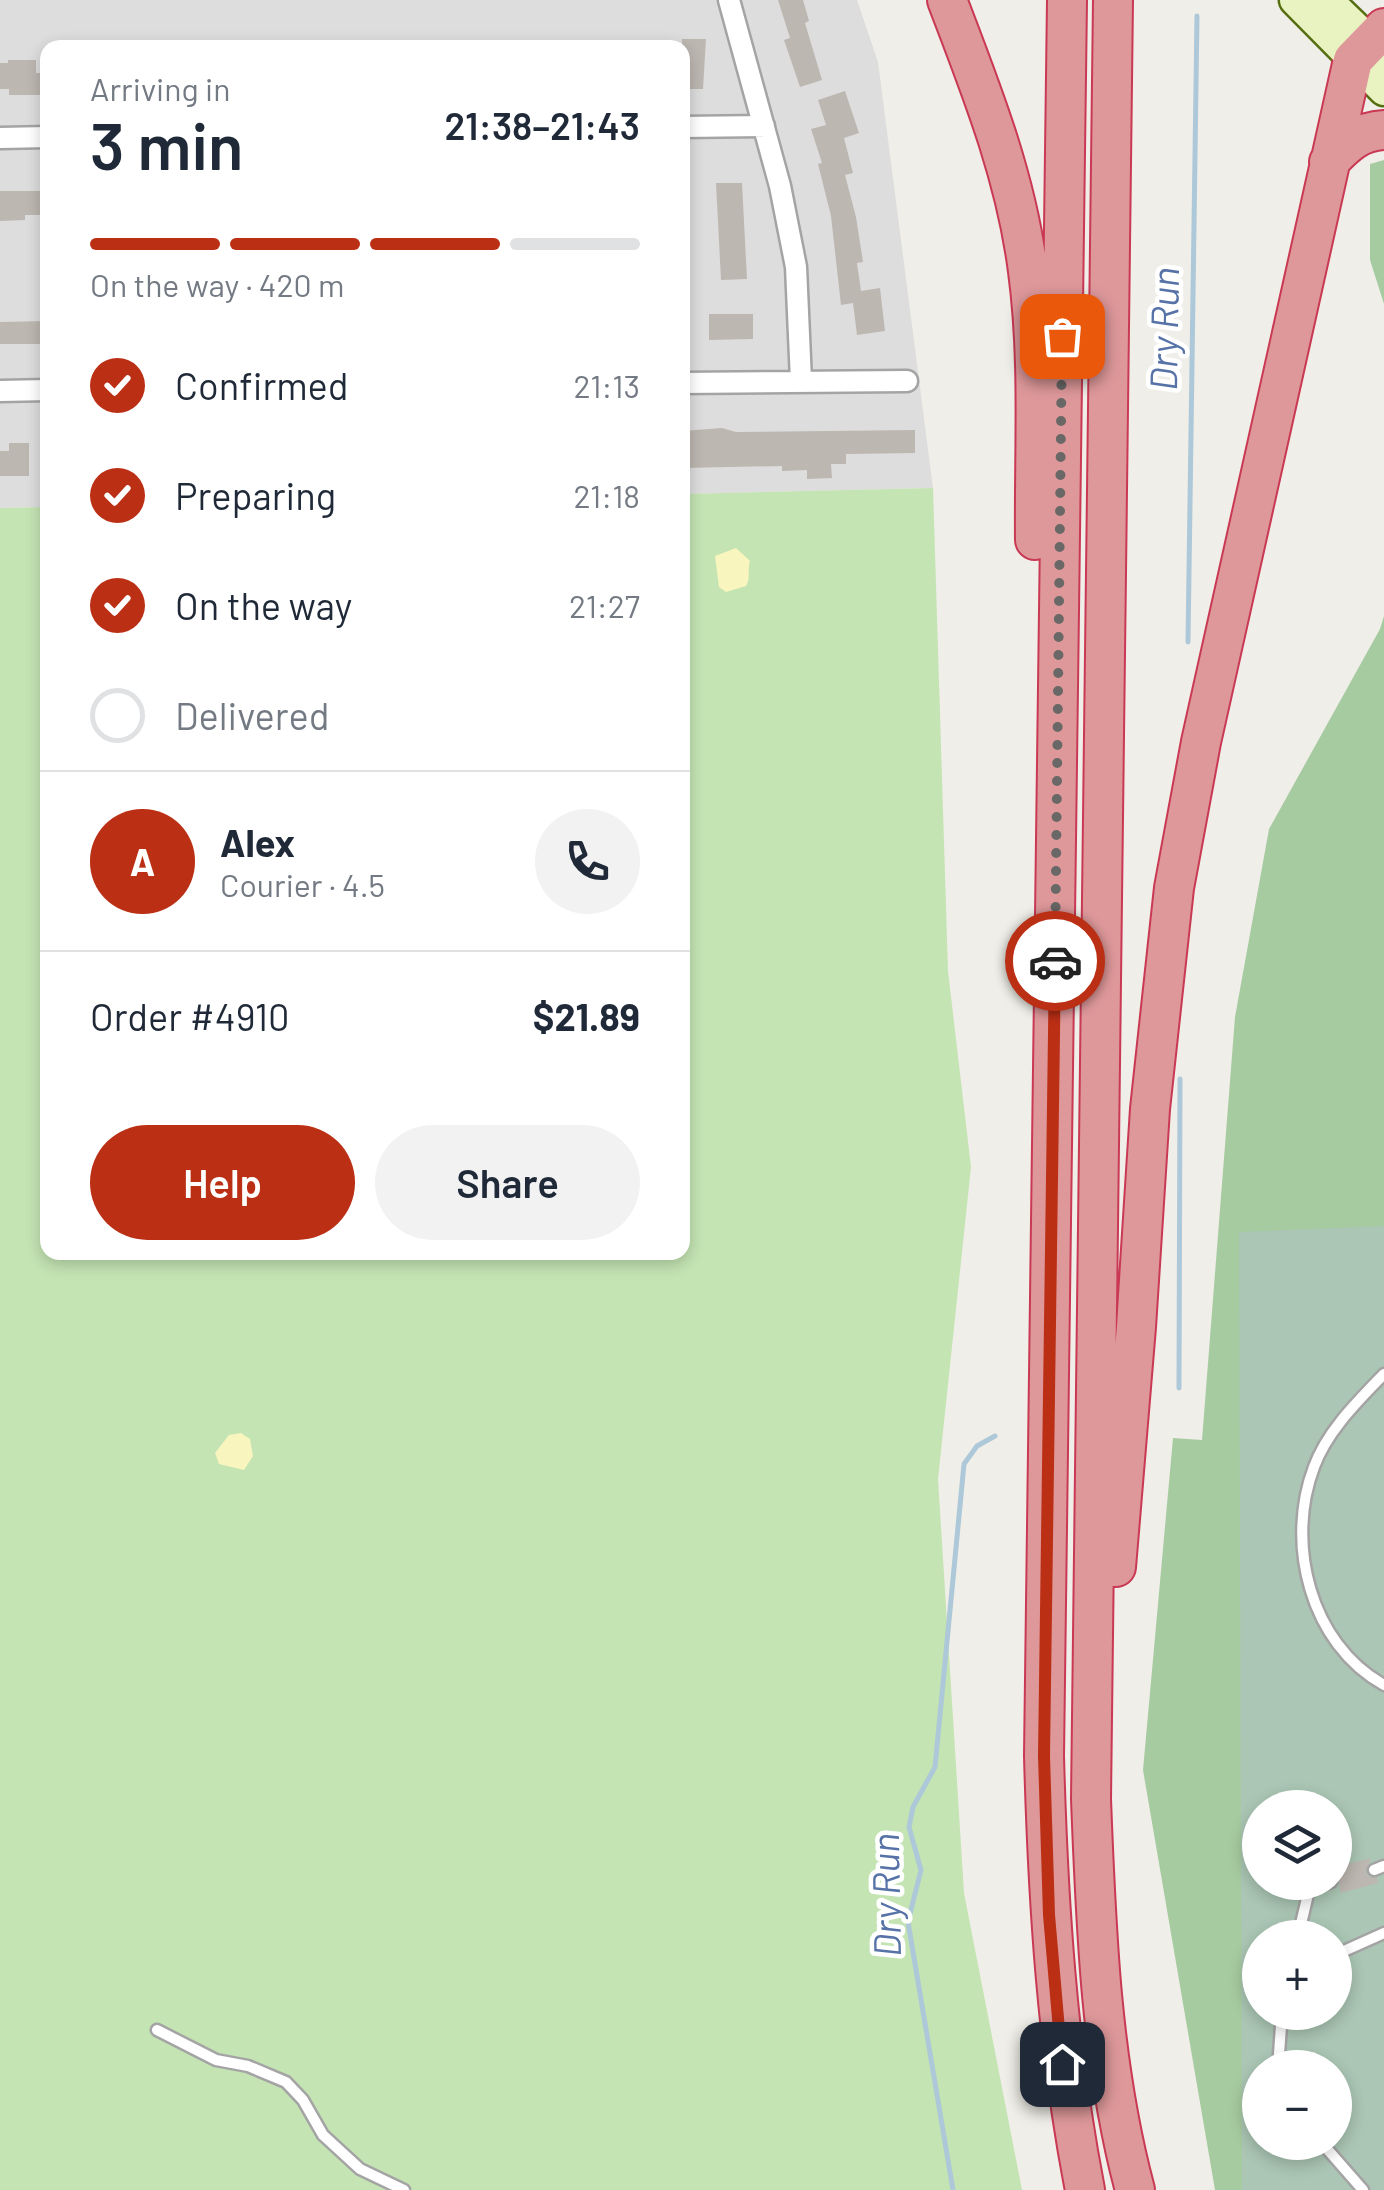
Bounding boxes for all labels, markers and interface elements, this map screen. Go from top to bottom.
text: Arriving in [90,69,230,107]
text: 21:38–21:43 [444,102,640,148]
text: 3 min [90,105,243,183]
text: On the way · 420 m [90,265,345,303]
water label: Dry Run [1139,267,1187,391]
pin [1020,294,1105,379]
icon: bag [1035,309,1090,364]
icon: check [90,358,145,413]
text: Confirmed [175,362,348,408]
text: 21:13 [574,366,640,404]
icon: check [90,468,145,523]
text: Preparing [175,472,336,518]
text: 21:18 [573,476,640,514]
icon: check [90,578,145,633]
text: On the way [175,582,352,628]
text: 21:27 [569,586,640,624]
text: Delivered [175,692,329,738]
button: phone [535,809,640,914]
text: Alex [220,819,295,865]
text: A [130,838,155,884]
text: Courier · 4.5 [220,865,385,903]
courier [1005,911,1105,1011]
icon: car [1028,934,1083,989]
text: Order #4910 [90,993,290,1039]
text: $21.89 [533,993,640,1039]
button: Help [90,1125,355,1240]
button: Share [375,1125,640,1240]
map controls [1242,1790,1352,2160]
button: layers [1242,1790,1352,1900]
water label: Dry Run [861,1833,909,1957]
button: + [1242,1920,1352,2030]
pin [1020,2022,1105,2107]
icon: home [1035,2037,1090,2092]
button: − [1242,2050,1352,2160]

